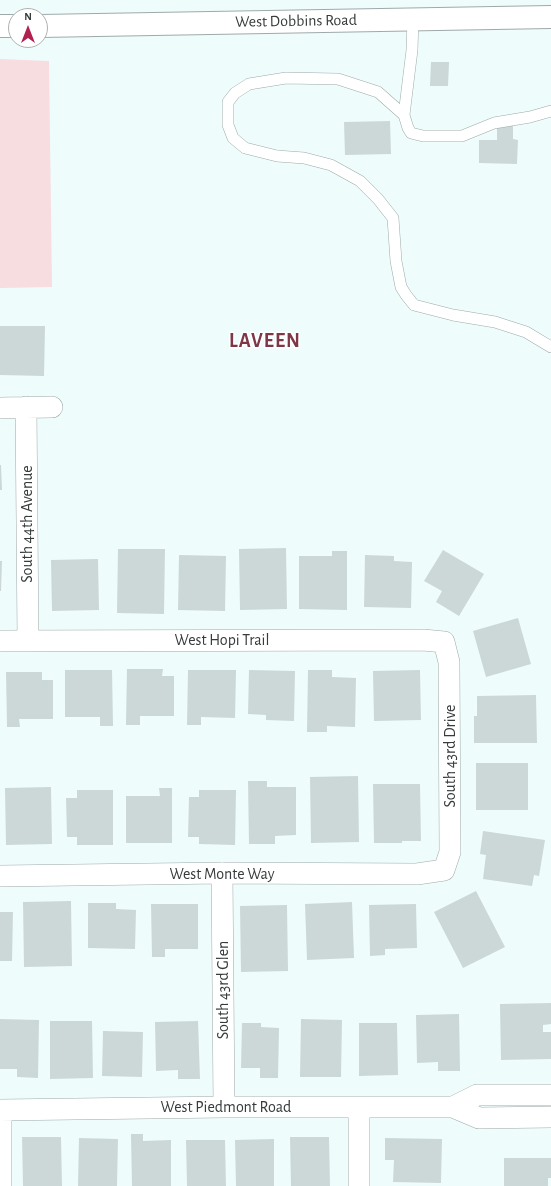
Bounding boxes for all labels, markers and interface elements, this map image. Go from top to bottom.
north arrow [8,8,48,48]
street label: West Dobbins Road [235,10,357,32]
text: N [24,11,32,22]
district label: LAVEEN [229,329,301,353]
street label: South 44th Avenue [17,465,37,583]
street label: West Hopi Trail [175,630,269,650]
street label: South 43rd Drive [440,705,460,807]
street label: West Monte Way [169,864,275,884]
street label: South 43rd Glen [213,941,233,1039]
street label: West Piedmont Road [161,1097,291,1117]

